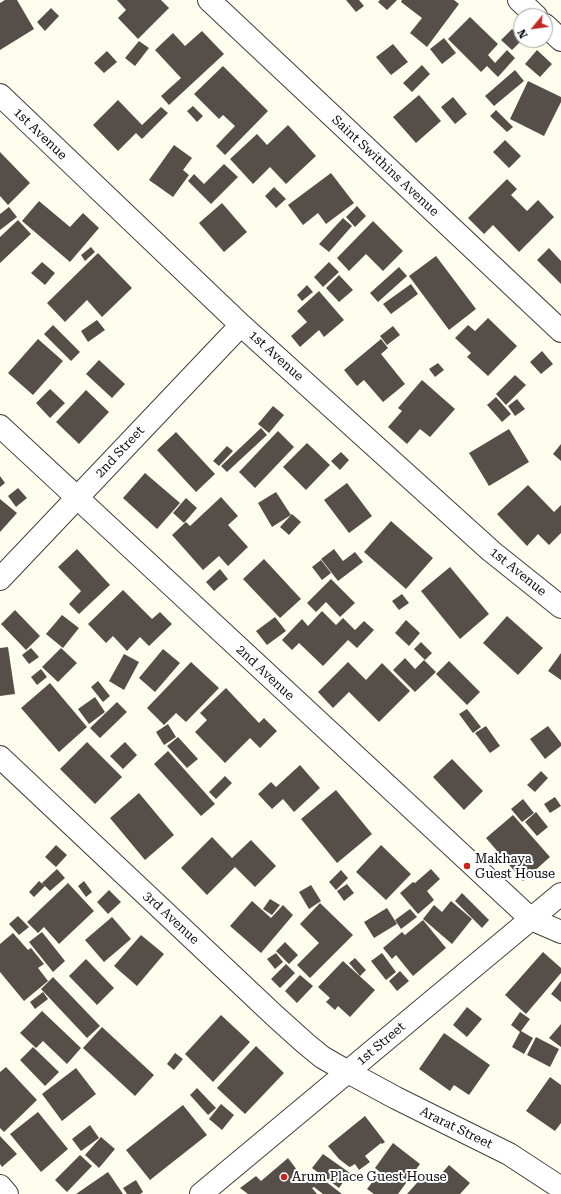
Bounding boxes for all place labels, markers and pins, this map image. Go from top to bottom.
place label: Makhaya Guest House [475,851,555,882]
marker: Makhaya Guest House [462,861,472,871]
place label: Arum Place Guest House [292,1169,447,1185]
marker: Arum Place Guest House [279,1172,289,1182]

